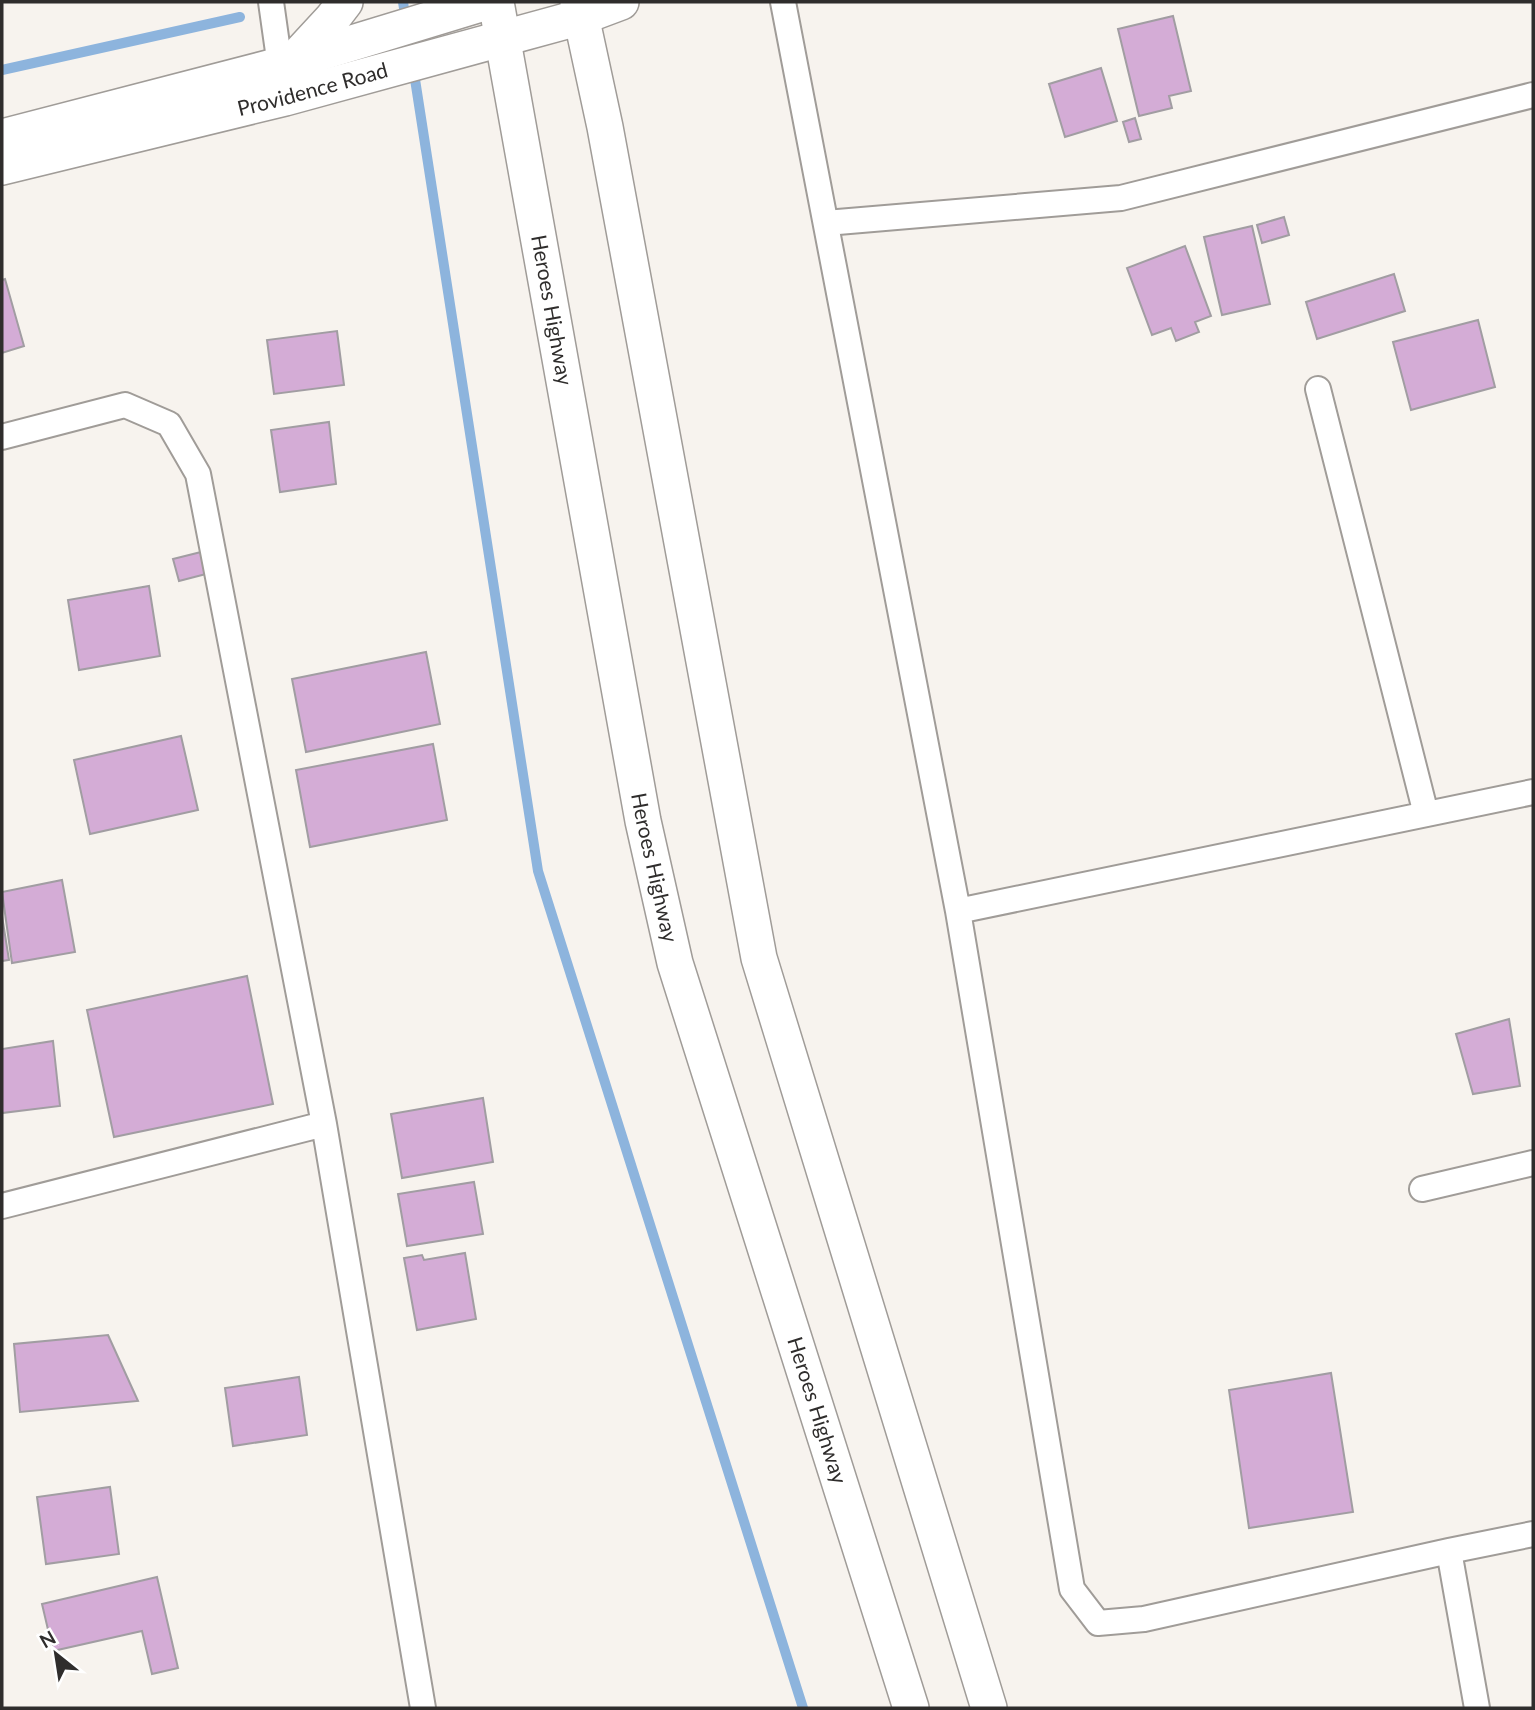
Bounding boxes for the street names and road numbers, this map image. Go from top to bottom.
street label: Providence Road [234,57,390,120]
street label: Heroes Highway [527,233,579,387]
street label: Heroes Highway [627,791,684,945]
street label: Heroes Highway [783,1334,853,1487]

